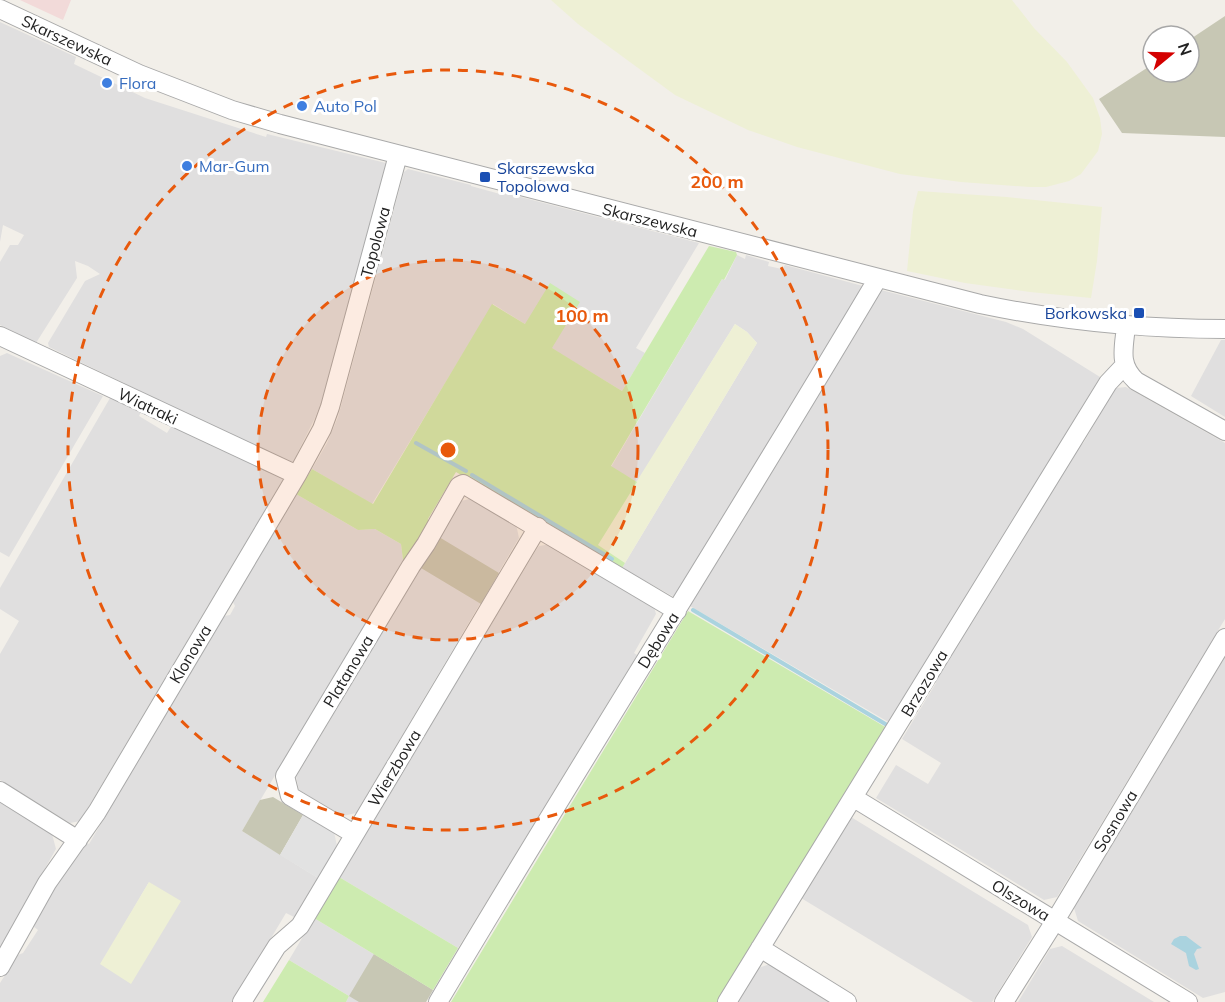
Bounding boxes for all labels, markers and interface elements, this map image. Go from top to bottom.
street label: Skarszewska [19,10,115,70]
north arrow [1141,24,1201,84]
text: N [1174,40,1197,58]
place label: Flora [119,73,156,93]
marker: Flora [100,76,114,90]
place label: Auto Pol [314,96,377,116]
marker: Auto Pol [295,99,309,113]
place label: Mar-Gum [199,156,270,176]
place label: Skarszewska Topolowa [497,158,595,196]
marker: Mar-Gum [180,159,194,173]
marker: Skarszewska Topolowa [478,170,492,184]
text: 200 m [690,170,744,193]
street label: Skarszewska [600,199,700,241]
street label: Topolowa [356,204,394,280]
place label: Borkowska [1045,303,1127,323]
text: 100 m [555,304,609,327]
marker: Borkowska [1132,306,1146,320]
street label: Wiatraki [115,383,181,429]
centre of rings [438,440,458,460]
street label: Dębowa [633,608,683,672]
street label: Klonowa [165,621,215,687]
street label: Platanowa [319,631,377,711]
street label: Brzozowa [896,646,952,720]
street label: Wierzbowa [363,726,425,810]
street label: Sosnowa [1089,786,1141,856]
street label: Olszowa [988,875,1054,925]

